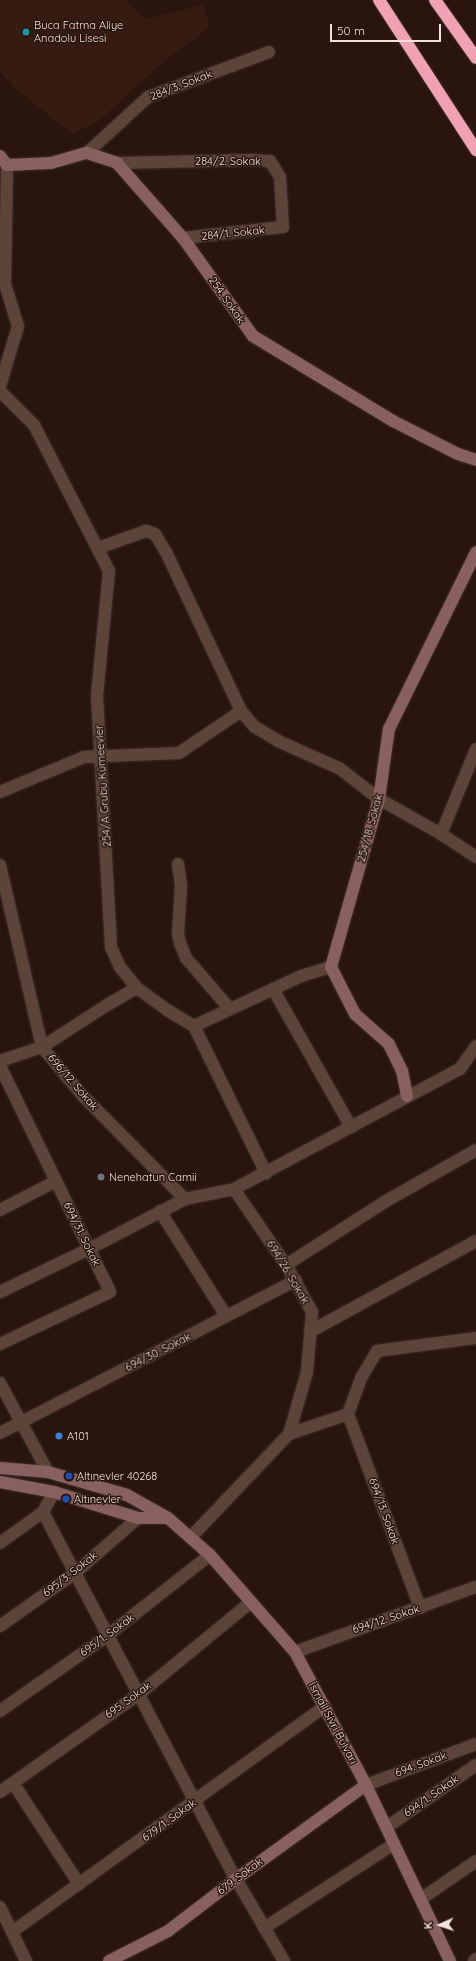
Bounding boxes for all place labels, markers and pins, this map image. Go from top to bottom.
place label: Buca Fatma Aliye Anadolu Lisesi [34,19,123,45]
marker: Buca Fatma Aliye Anadolu Lisesi [21,27,31,37]
place label: Nenehatun Camii [109,1170,197,1184]
marker: Nenehatun Camii [96,1172,106,1182]
place label: A101 [67,1429,89,1443]
marker: A101 [54,1431,64,1441]
place label: Altınevler 40268 [77,1469,157,1483]
marker: Altınevler 40268 [64,1471,74,1481]
place label: Altınevler [74,1492,121,1506]
marker: Altınevler [61,1494,71,1504]

